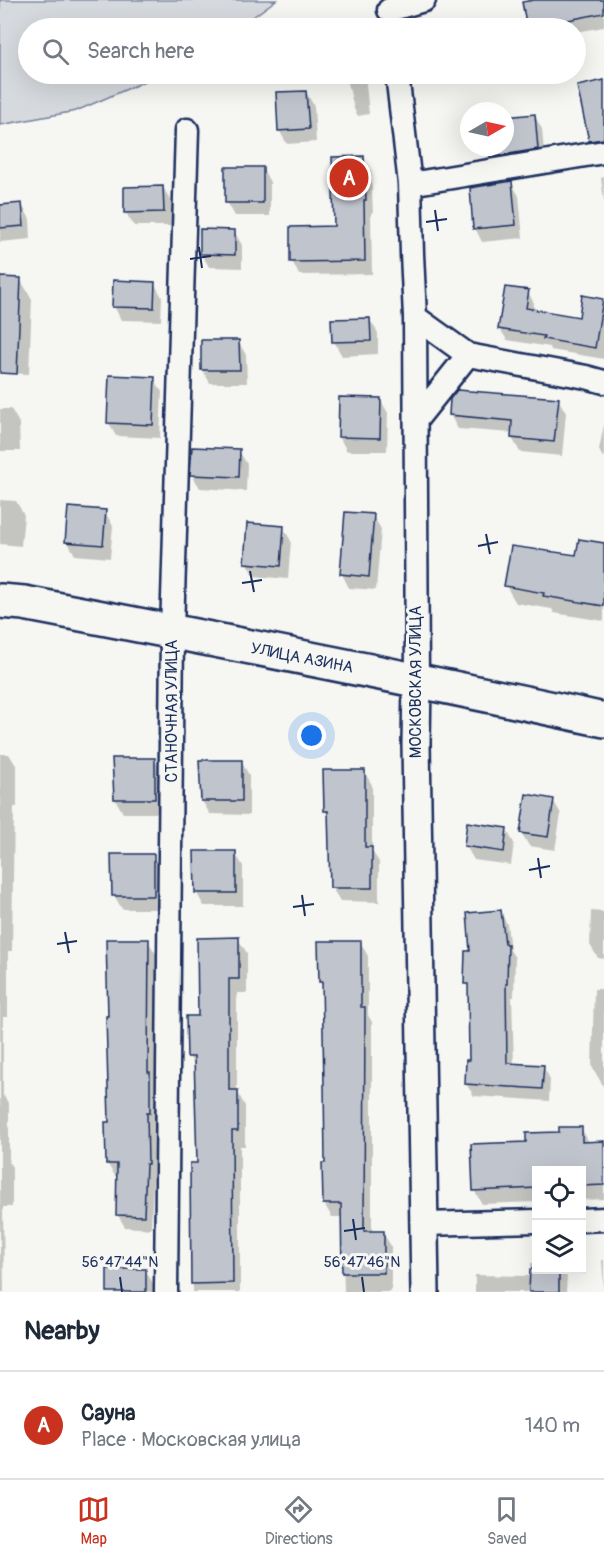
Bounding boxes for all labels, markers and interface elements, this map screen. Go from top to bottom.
search box [18,18,586,84]
icon: search [39,35,72,68]
text: Search here [87,37,194,65]
north arrow [460,102,514,156]
pin: A [330,156,368,201]
street label: МОСКОВСКАЯ УЛИЦА [406,606,426,758]
street label: УЛИЦА АЗИНА [249,638,355,678]
street label: СТАНОЧНАЯ УЛИЦА [162,640,182,782]
your location [297,721,326,750]
map controls [532,1166,586,1274]
button: locate [532,1166,586,1220]
button: layers [532,1220,586,1274]
text: 56°47'44"N [82,1253,158,1272]
text: 56°47'46"N [324,1253,400,1272]
text: Nearby [24,1315,100,1347]
text: Сауна [81,1399,135,1427]
text: A [37,1413,50,1438]
text: 140 m [525,1413,580,1438]
text: Place · Московская улица [81,1427,301,1452]
tab: Map [77,1493,110,1549]
tab: Directions [265,1493,333,1549]
tab: Saved [487,1493,527,1549]

